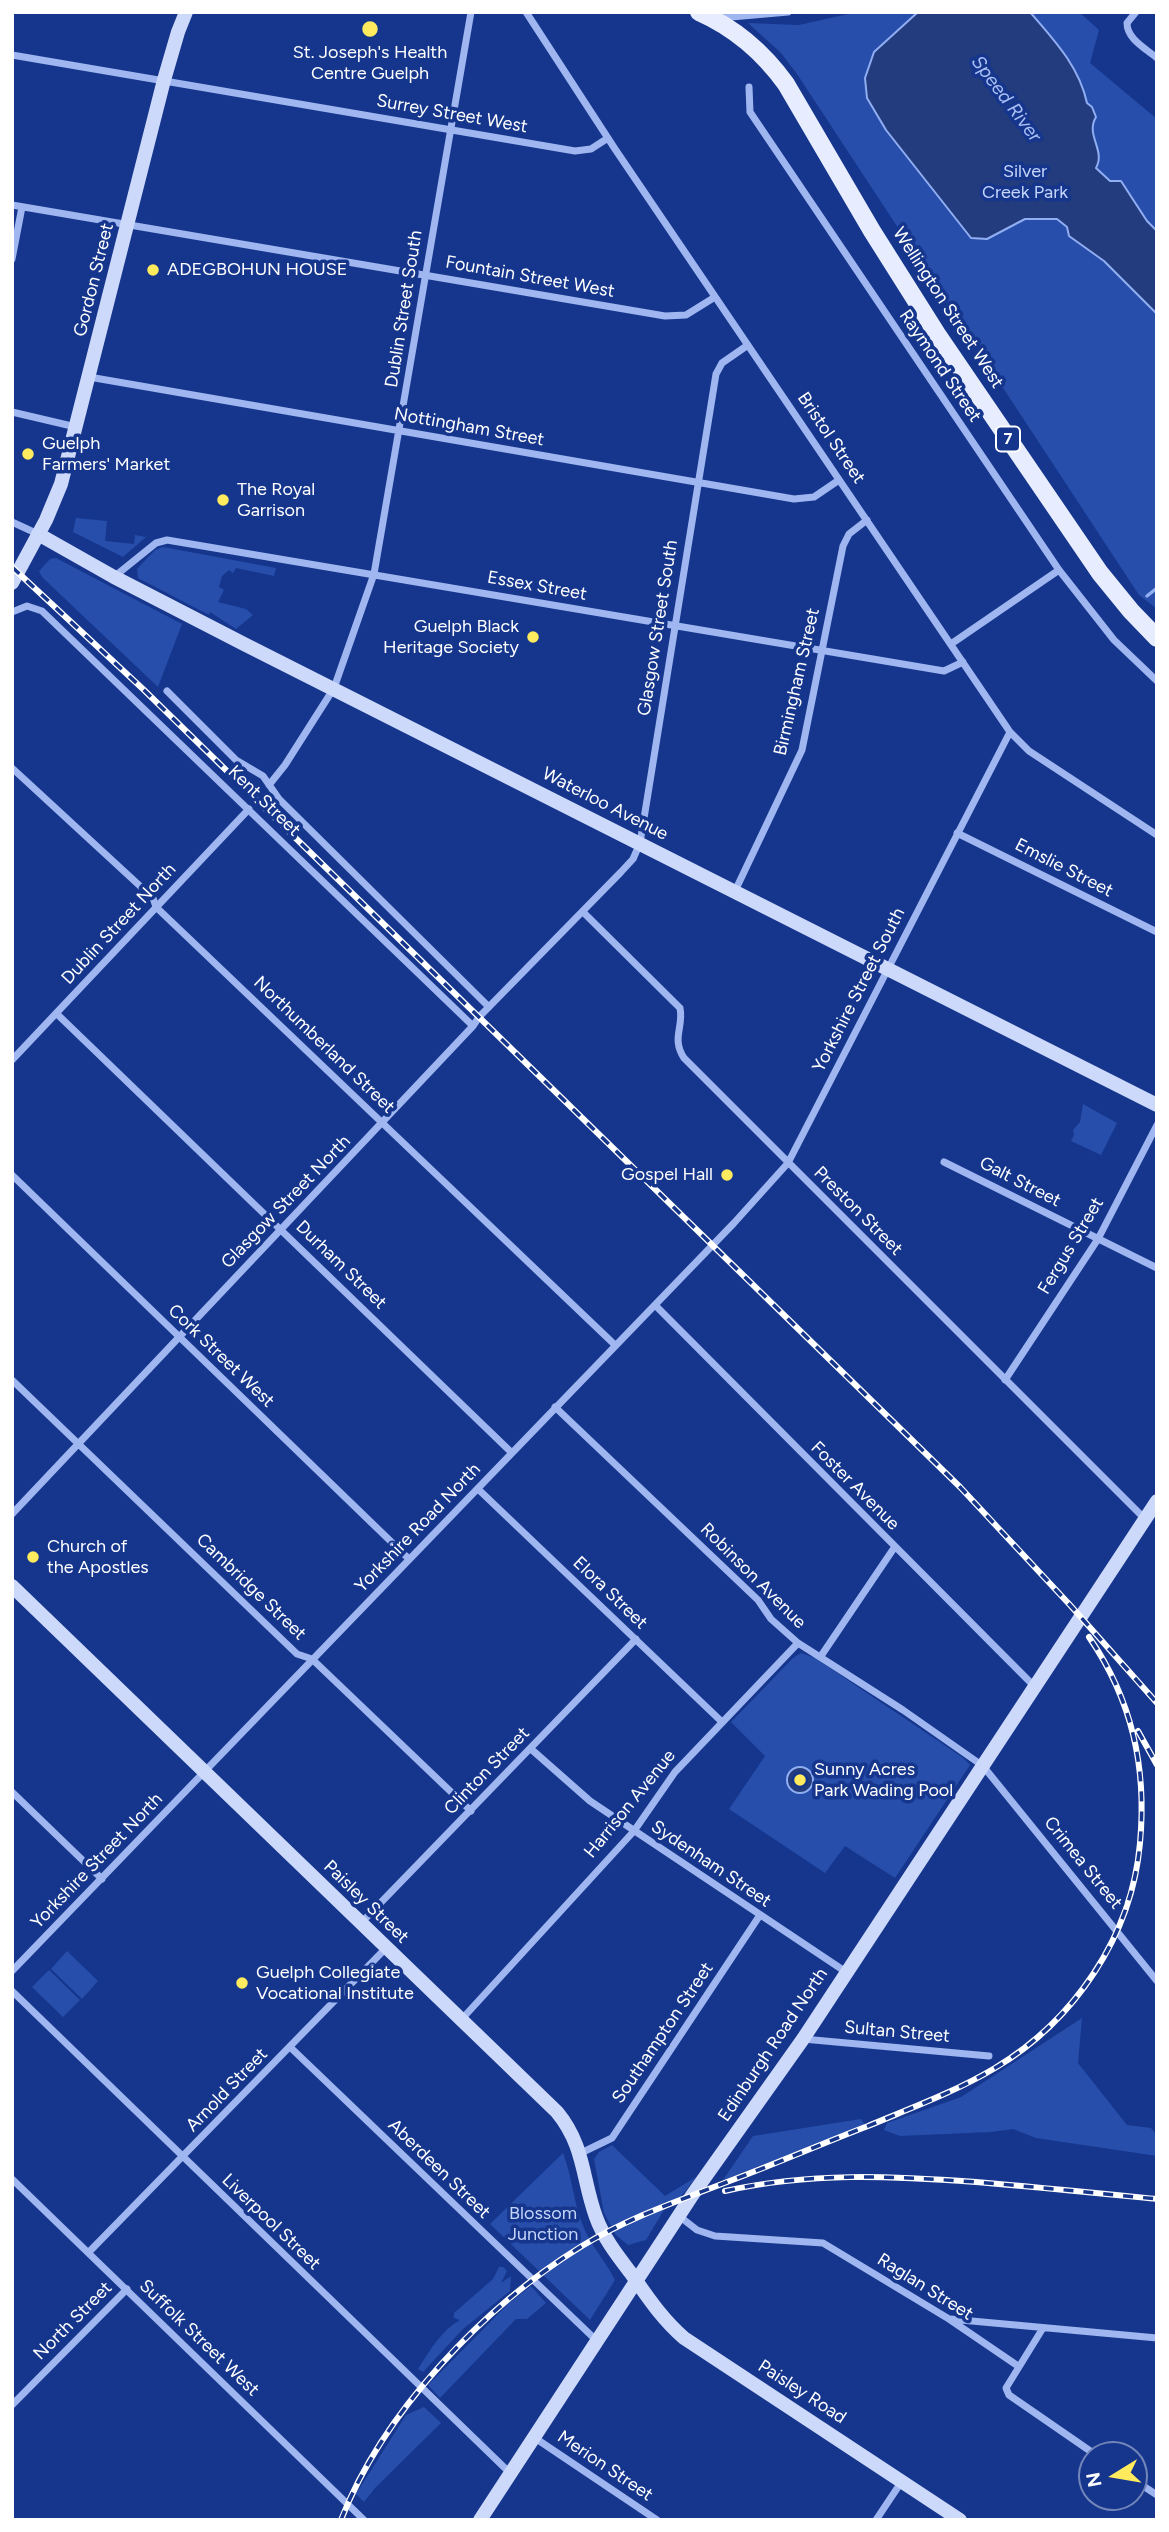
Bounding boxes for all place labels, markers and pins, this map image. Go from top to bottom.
marker: St. Joseph's Health Centre Guelph [360,19,380,39]
place label: St. Joseph's Health Centre Guelph [293,42,447,84]
place label: ADEGBOHUN HOUSE [167,259,347,281]
marker: ADEGBOHUN HOUSE [145,262,161,278]
place label: Guelph Farmers' Market [42,433,170,476]
marker: Guelph Farmers' Market [20,446,36,462]
place label: The Royal Garrison [237,479,315,522]
marker: The Royal Garrison [215,492,231,508]
place label: Guelph Black Heritage Society [383,616,519,658]
marker: Guelph Black Heritage Society [525,629,541,645]
place label: Gospel Hall [621,1164,713,1186]
marker: Gospel Hall [719,1167,735,1183]
place label: Church of the Apostles [47,1536,149,1578]
marker: Church of the Apostles [25,1549,41,1565]
place label: Sunny Acres Park Wading Pool [814,1759,953,1802]
marker: Sunny Acres Park Wading Pool [792,1772,808,1788]
place label: Guelph Collegiate Vocational Institute [256,1962,414,2004]
marker: Guelph Collegiate Vocational Institute [234,1975,250,1991]

